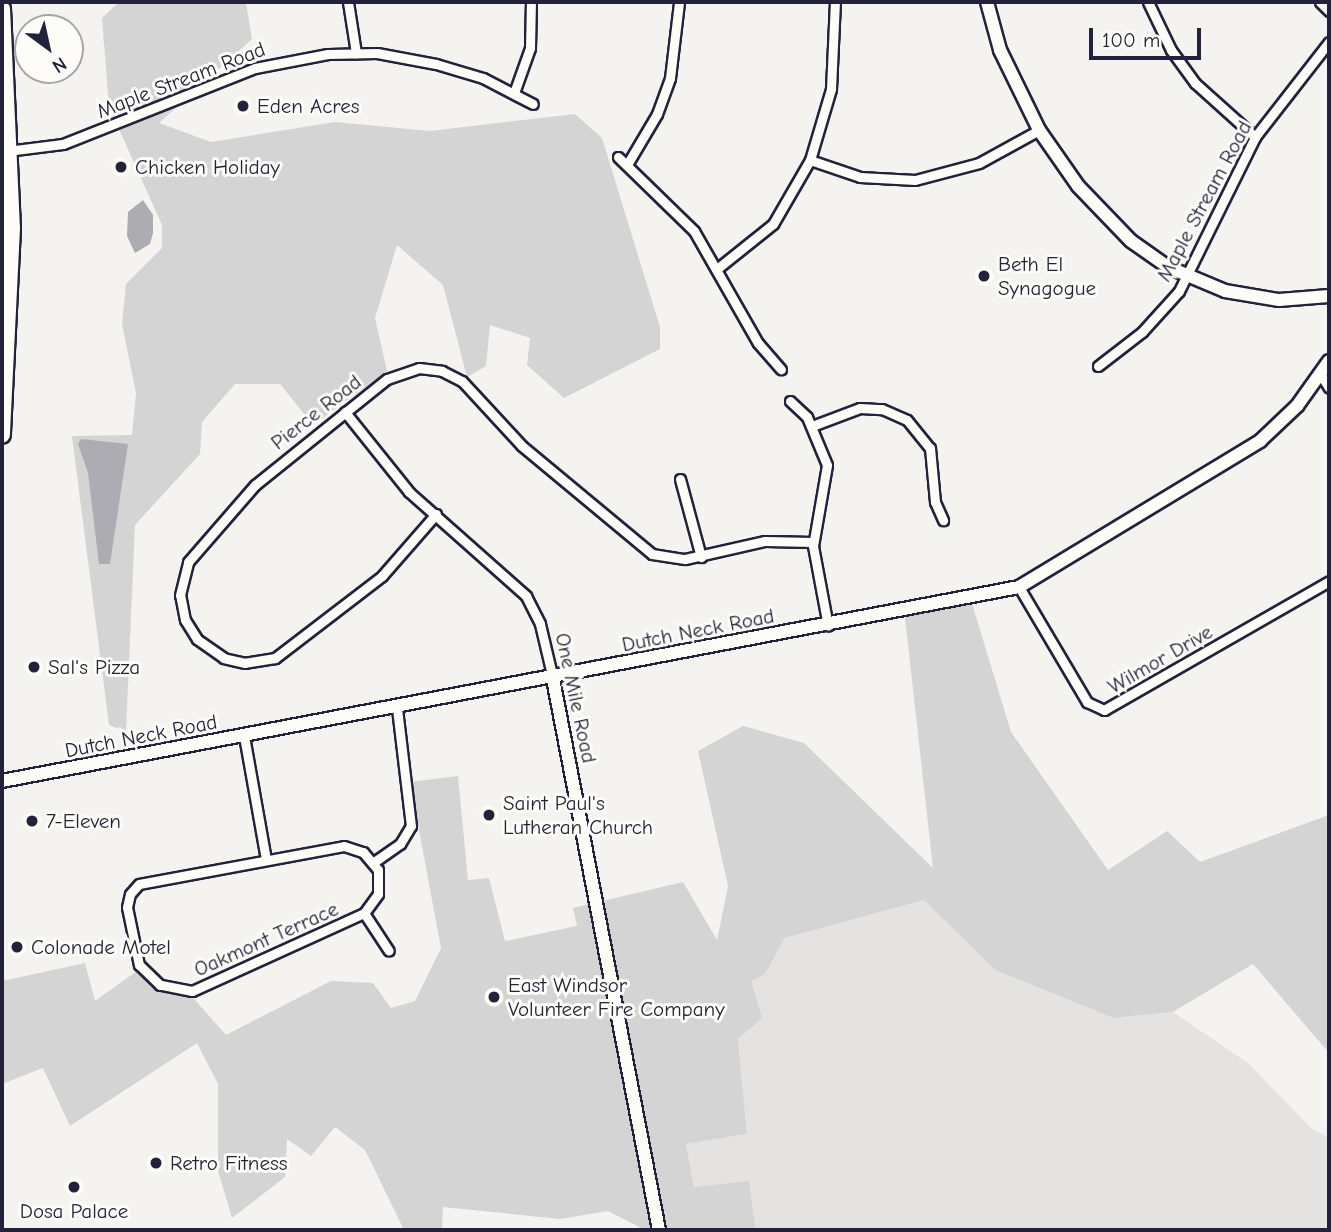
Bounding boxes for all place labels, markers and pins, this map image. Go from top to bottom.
place label: Eden Acres [257,93,359,119]
marker: Eden Acres [235,98,251,114]
place label: Chicken Holiday [135,154,280,180]
marker: Chicken Holiday [113,159,129,175]
place label: Beth El Synagogue [998,251,1096,301]
marker: Beth El Synagogue [976,268,992,284]
place label: Sal's Pizza [48,654,140,680]
marker: Sal's Pizza [26,659,42,675]
place label: Saint Paul's Lutheran Church [503,790,653,840]
marker: Saint Paul's Lutheran Church [481,807,497,823]
place label: 7-Eleven [46,808,121,834]
marker: 7-Eleven [24,813,40,829]
place label: Colonade Motel [31,934,171,960]
marker: Colonade Motel [9,939,25,955]
place label: East Windsor Volunteer Fire Company [508,972,725,1022]
marker: East Windsor Volunteer Fire Company [486,989,502,1005]
place label: Retro Fitness [170,1150,287,1176]
marker: Retro Fitness [148,1155,164,1171]
marker: Dosa Palace [66,1179,82,1195]
place label: Dosa Palace [20,1198,128,1224]

